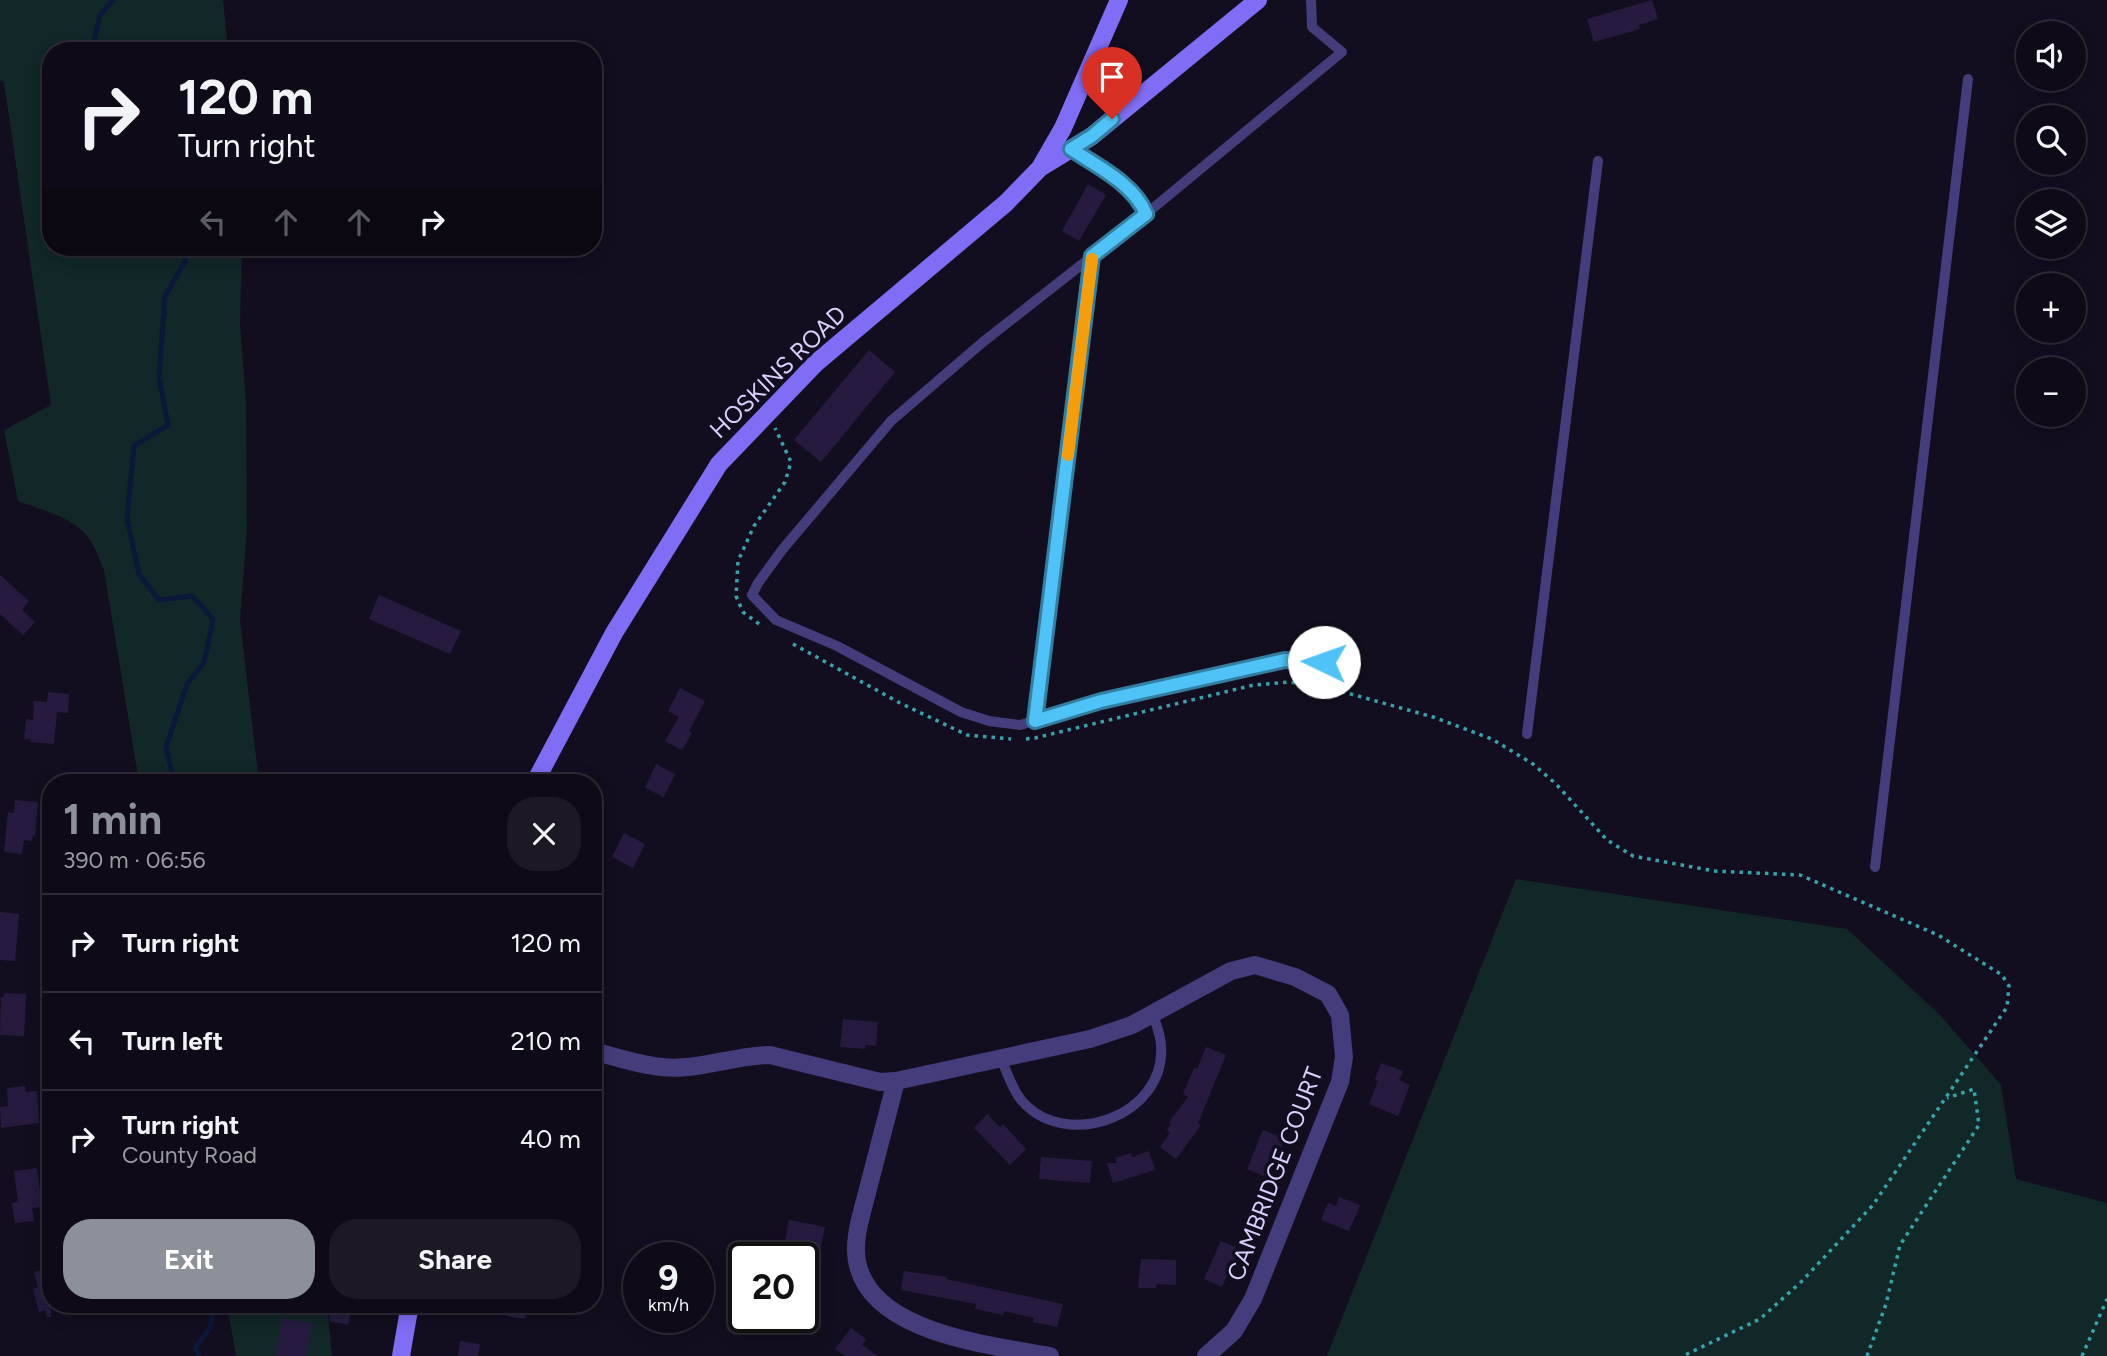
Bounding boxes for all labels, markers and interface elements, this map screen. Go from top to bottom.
map controls [2016,21,2086,427]
button: sound [2016,21,2086,91]
pin [1082,47,1142,119]
icon: arrive [1093,58,1131,96]
text: 120 m [178,67,313,126]
icon: right [63,70,154,161]
button: search [2016,105,2086,175]
text: Turn right [178,127,316,165]
button: layers [2016,189,2086,259]
icon: left [194,203,232,241]
icon: ahead [267,203,305,241]
icon: ahead [340,203,378,241]
icon: right [413,203,451,241]
button: + [2016,273,2086,343]
street label: HOSKINS ROAD [703,299,852,444]
button: − [2016,357,2086,427]
position arrow [1287,625,1361,699]
text: 1 min [63,794,162,845]
button: close [507,797,581,871]
text: 390 m · 06:56 [63,846,206,874]
icon: right [63,924,101,962]
text: Turn right [122,927,239,959]
text: 120 m [511,927,581,959]
icon: left [63,1022,101,1060]
text: Turn left [122,1025,223,1057]
text: 210 m [511,1025,581,1057]
street label: CAMBRIDGE COURT [1220,1063,1329,1285]
text: Turn right [122,1109,239,1141]
icon: right [63,1120,101,1158]
text: 40 m [520,1123,581,1155]
text: County Road [122,1141,257,1169]
button: Exit [63,1219,315,1299]
button: Share [329,1219,581,1299]
speed limit sign: 20 [728,1242,819,1333]
text: 9 [658,1257,679,1299]
text: km/h [648,1294,689,1316]

